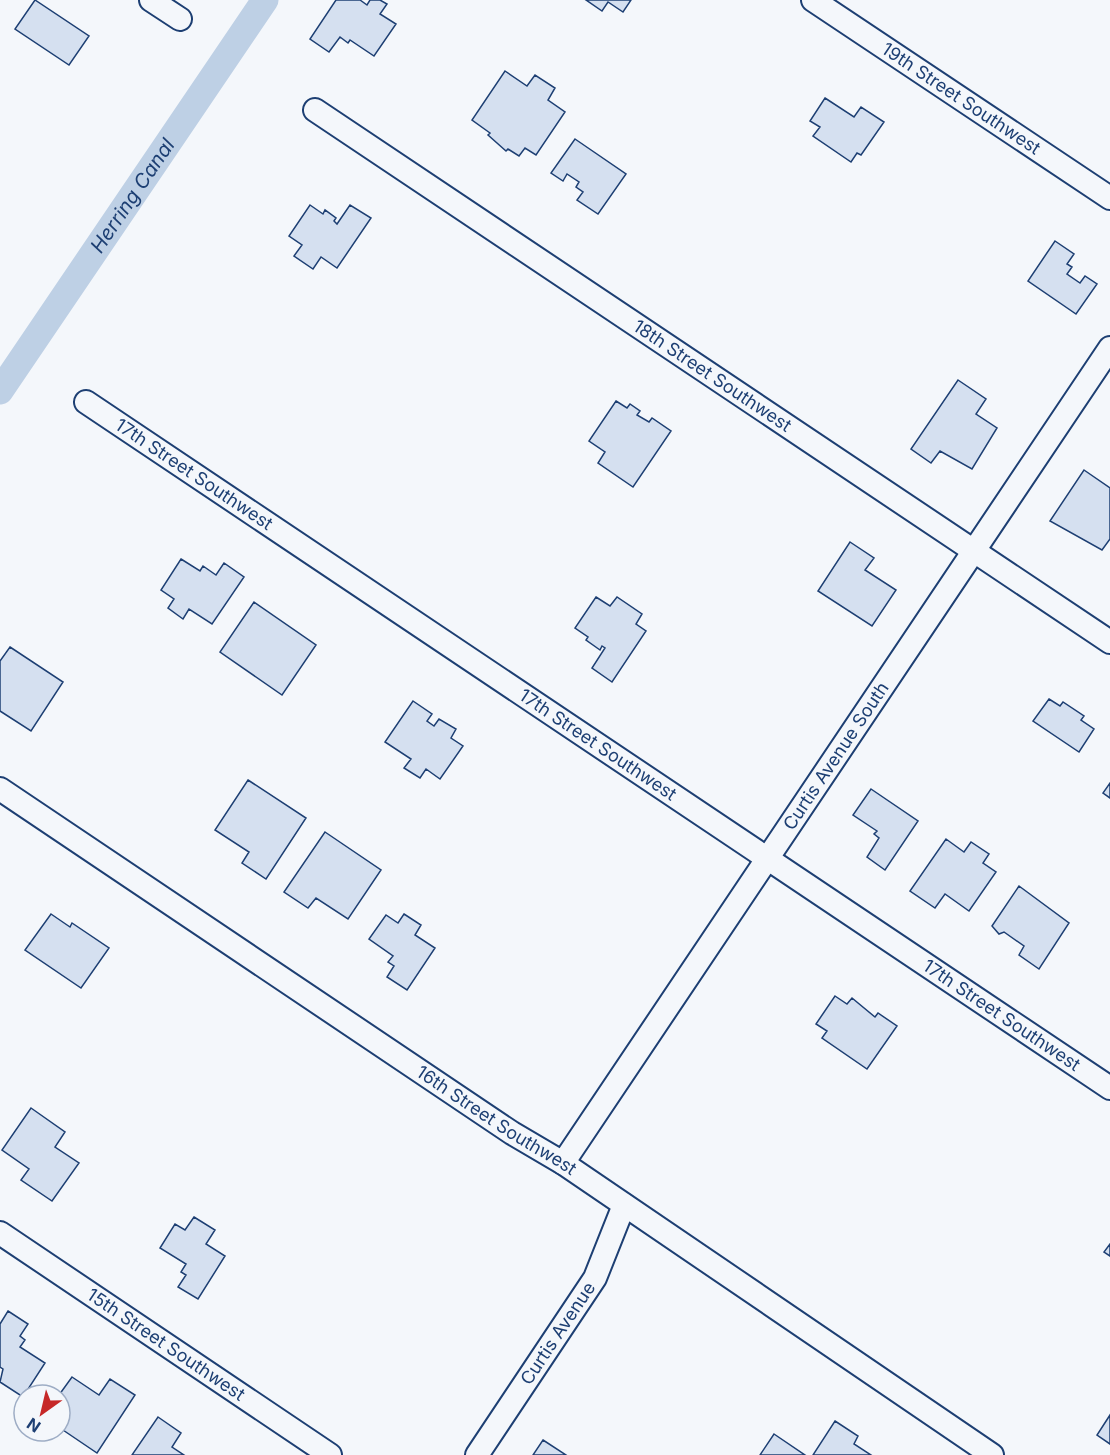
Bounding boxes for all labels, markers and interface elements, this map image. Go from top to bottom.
street label: 19th Street Southwest [878,38,1045,159]
water label: Herring Canal [85,134,180,257]
street label: 18th Street Southwest [629,315,796,436]
street label: 17th Street Southwest [112,414,277,534]
street label: Curtis Avenue South [779,678,893,834]
street label: 17th Street Southwest [515,684,681,805]
street label: 17th Street Southwest [919,955,1085,1075]
street label: 16th Street Southwest [413,1061,581,1179]
street label: Curtis Avenue [516,1278,599,1389]
street label: 15th Street Southwest [83,1284,249,1405]
north arrow [12,1383,72,1443]
text: N [23,1414,44,1437]

